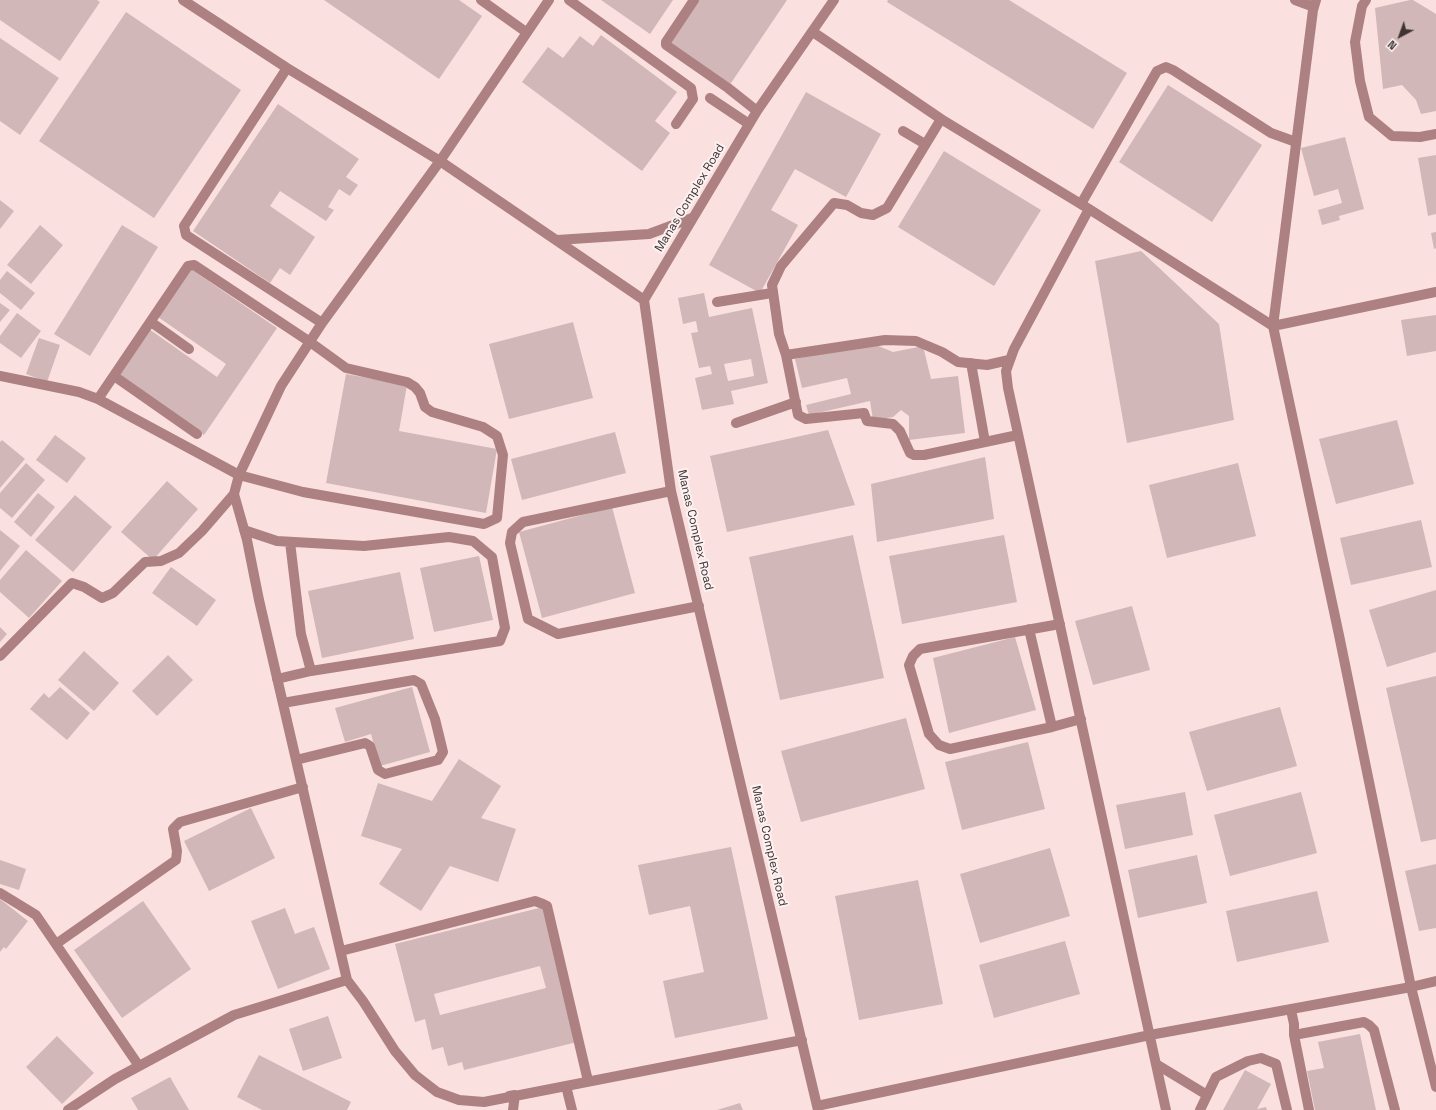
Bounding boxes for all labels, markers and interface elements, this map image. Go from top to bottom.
north arrow [1380,16,1420,56]
text: N [1385,37,1400,53]
street label: Manas Complex Road [652,141,728,255]
street label: Manas Complex Road [674,468,716,592]
street label: Manas Complex Road [748,784,790,908]

